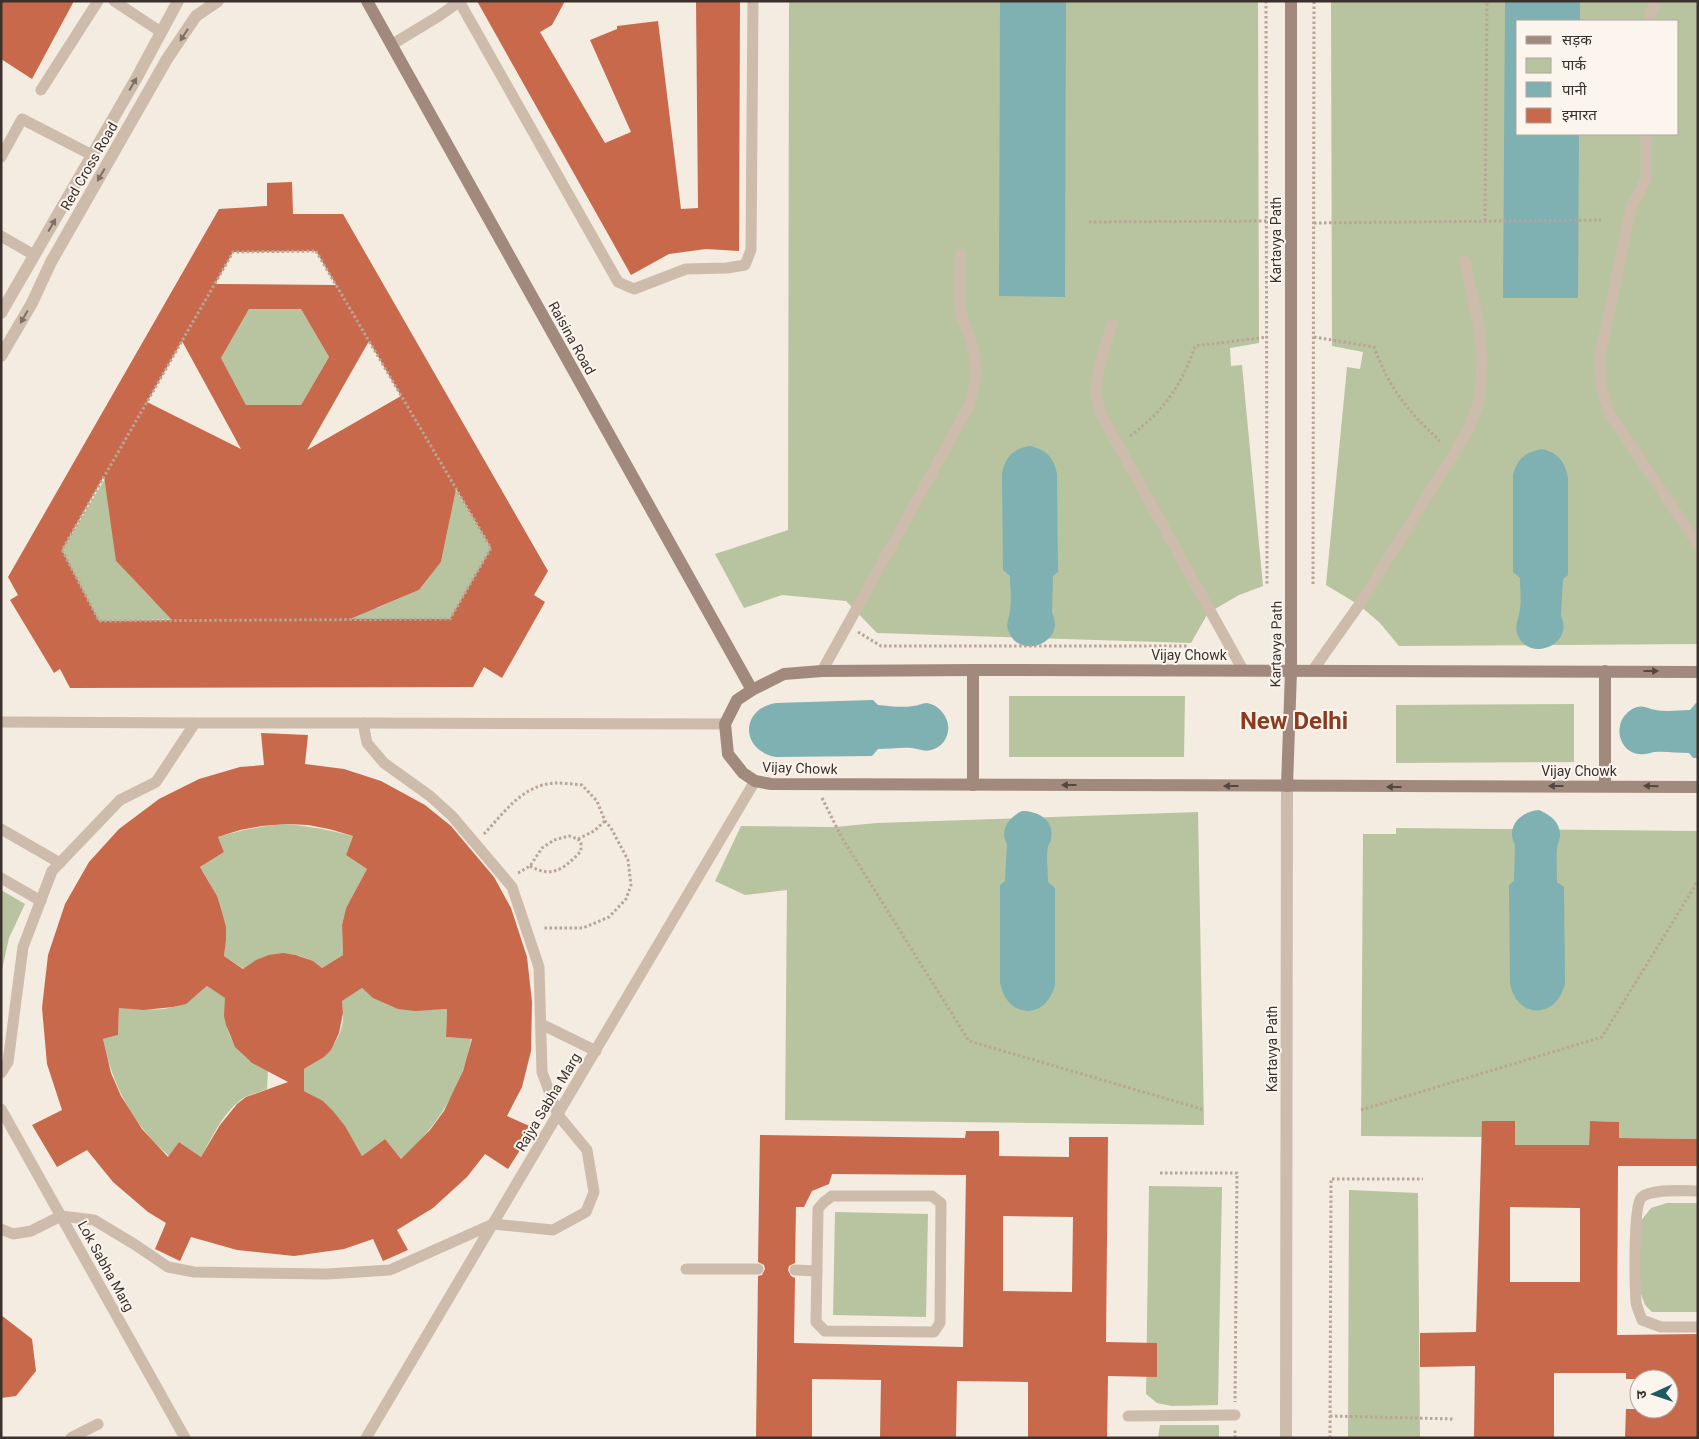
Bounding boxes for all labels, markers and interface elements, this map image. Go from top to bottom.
legend [1516,20,1679,135]
one-way arrow [179,28,188,41]
text: सड़क [1562,31,1592,49]
text: पार्क [1562,56,1586,74]
one-way arrow [128,78,137,91]
text: पानी [1562,81,1588,99]
text: इमारत [1562,106,1597,124]
street label: Red Cross Road [57,119,121,213]
one-way arrow [97,168,106,181]
street label: Kartavya Path [1268,197,1284,283]
one-way arrow [47,219,56,232]
street label: Raisina Road [545,299,599,377]
one-way arrow [19,311,28,324]
street label: Kartavya Path [1267,601,1285,687]
street label: Vijay Chowk [1151,647,1228,663]
one-way arrow [1644,667,1660,675]
district label: New Delhi [1240,707,1348,735]
street label: Vijay Chowk [762,759,839,777]
street label: Vijay Chowk [1541,763,1618,779]
one-way arrow [1060,781,1076,789]
one-way arrow [1223,782,1239,790]
one-way arrow [1385,782,1401,790]
one-way arrow [1548,782,1564,790]
one-way arrow [1643,782,1659,790]
street label: Kartavya Path [1264,1006,1280,1092]
street label: Rajya Sabha Marg [512,1050,584,1154]
street label: Lok Sabha Marg [75,1218,137,1314]
north arrow [1629,1369,1679,1419]
text: उ [1633,1389,1649,1399]

